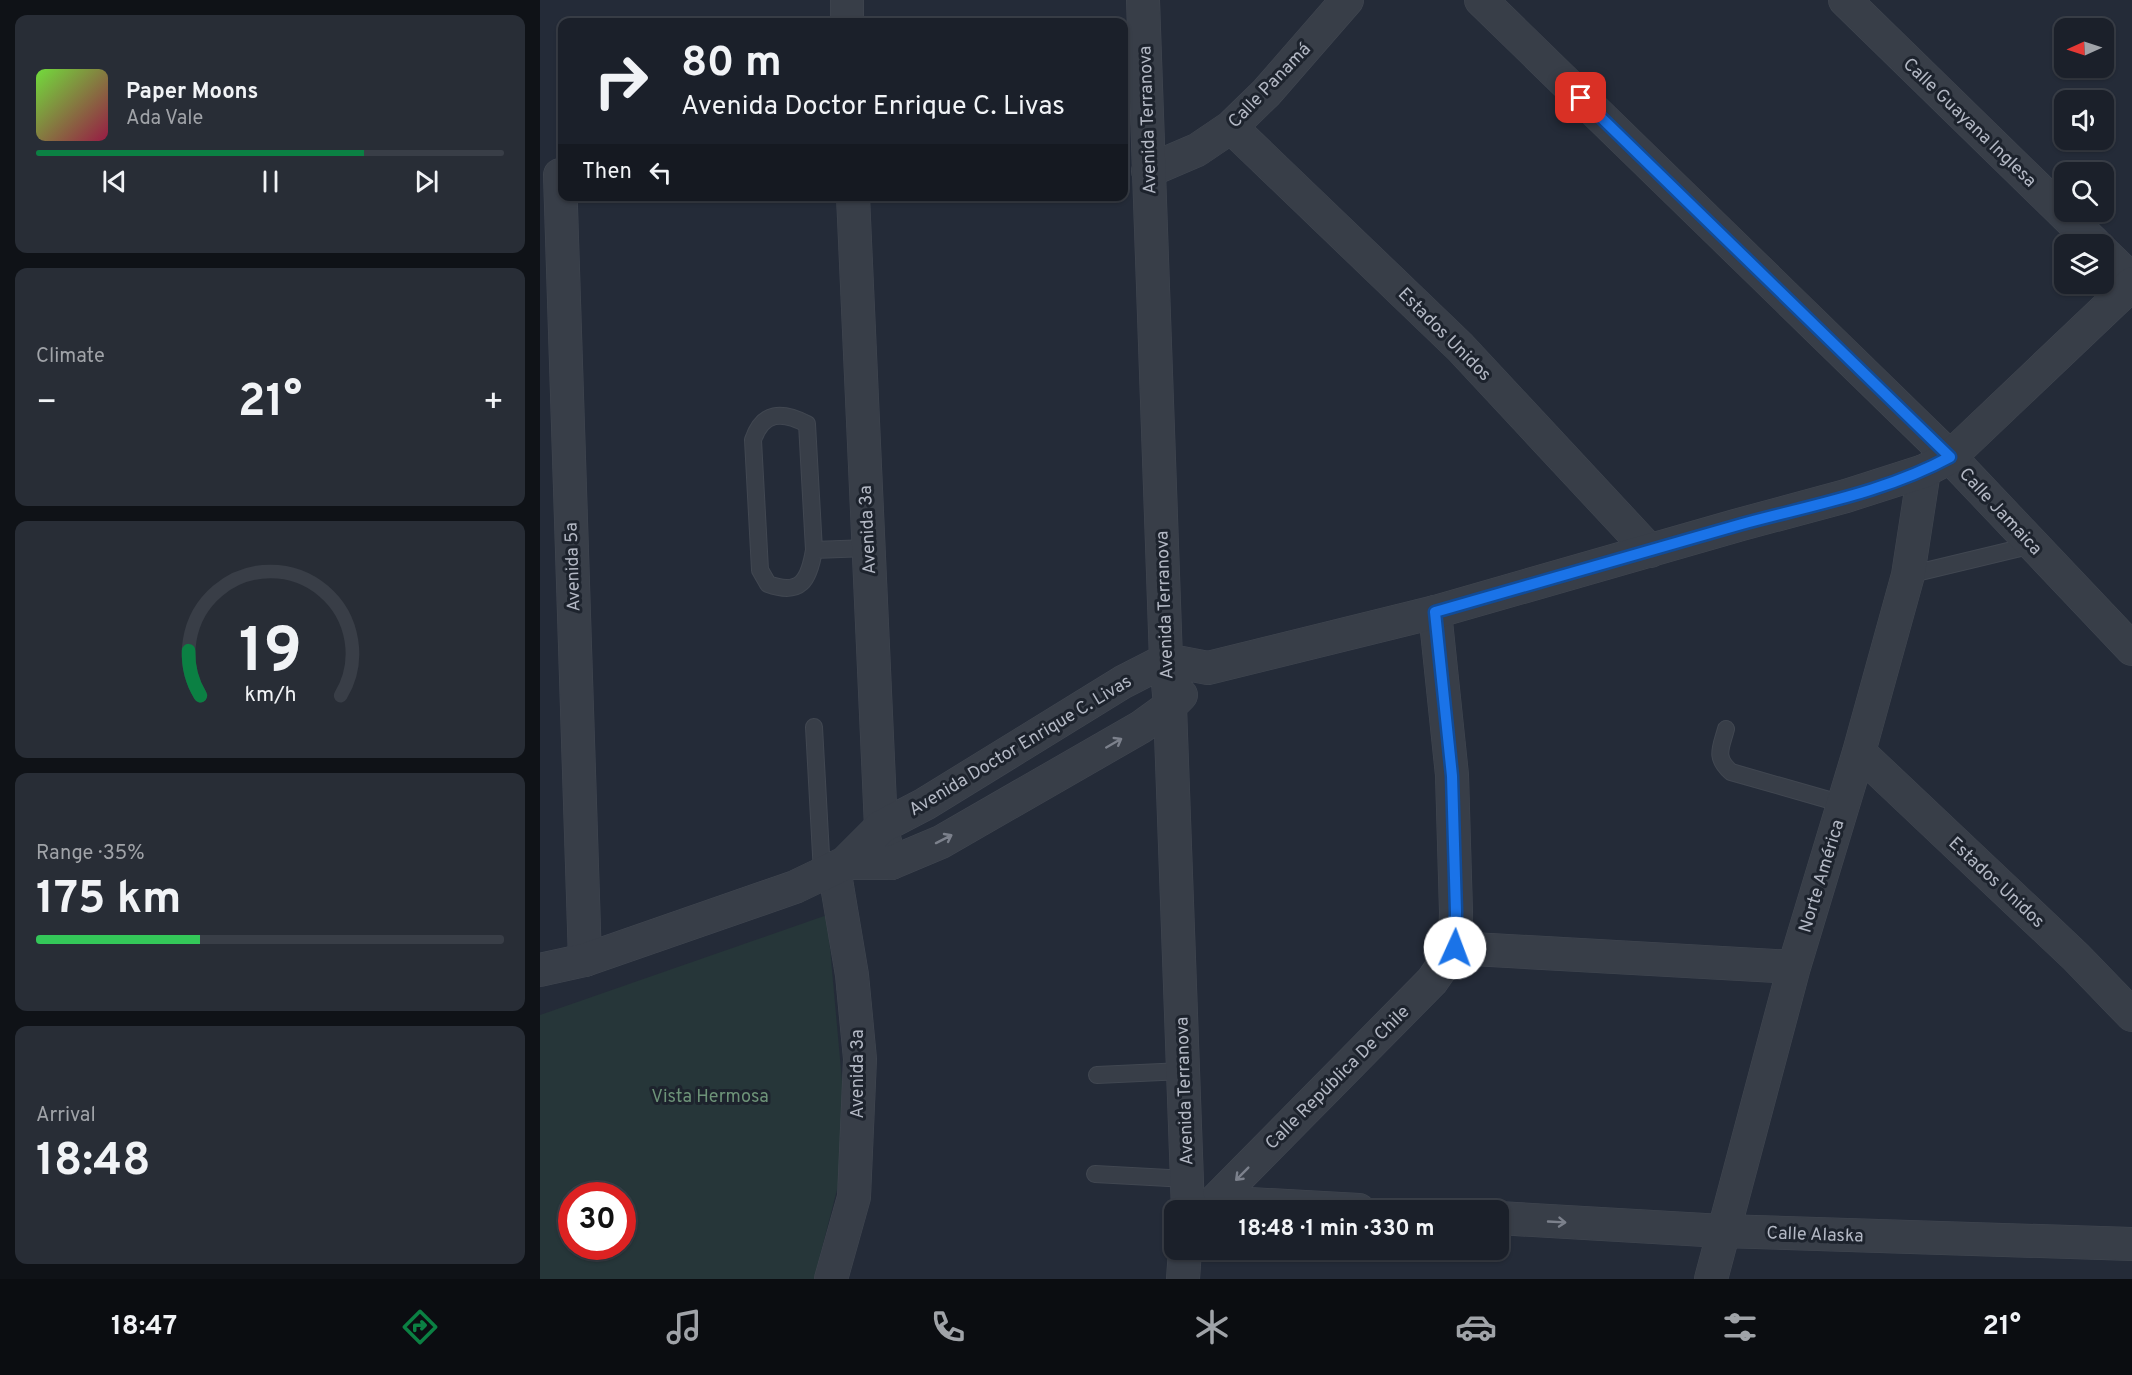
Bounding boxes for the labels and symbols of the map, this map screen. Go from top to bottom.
north arrow [2054,18,2114,78]
street label: Calle Panamá [1224,39,1316,134]
street label: Avenida Terranova [1134,45,1163,195]
street label: Calle Guayana Inglesa [1897,53,2041,193]
pin [1555,72,1606,123]
street label: Estados Unidos [1392,283,1496,387]
street label: Calle Jamaica [1953,463,2046,561]
street label: Avenida 3a [855,485,882,575]
street label: Avenida 5a [560,522,587,612]
street label: Avenida Terranova [1151,530,1180,680]
street label: Avenida Doctor Enrique C. Livas [905,671,1136,822]
one-way arrow [1104,737,1122,748]
street label: Norte América [1794,817,1851,936]
one-way arrow [935,833,953,845]
street label: Estados Unidos [1943,833,2049,934]
position arrow [1423,916,1487,980]
street label: Calle República De Chile [1261,1001,1415,1155]
street label: Avenida Terranova [1171,1016,1200,1166]
street label: Avenida 3a [847,1029,870,1119]
park label: Vista Hermosa [651,1086,769,1109]
one-way arrow [1235,1166,1250,1181]
speed limit sign: 30 [558,1182,636,1260]
one-way arrow [1546,1216,1566,1227]
street label: Calle Alaska [1766,1222,1864,1249]

